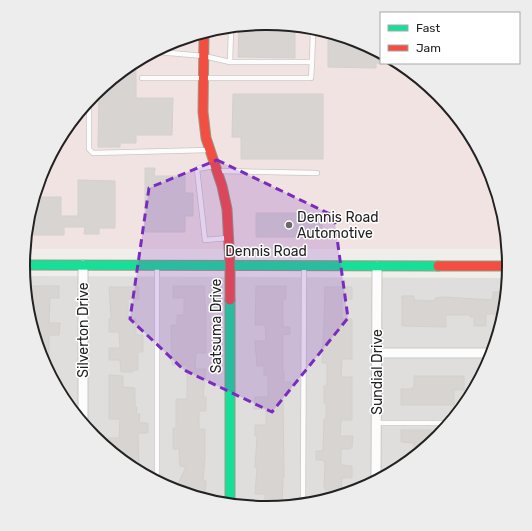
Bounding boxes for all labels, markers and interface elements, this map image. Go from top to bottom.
legend [380,12,520,64]
text: Fast [416,21,440,35]
text: Jam [416,41,441,55]
place label: Dennis Road Automotive [297,209,379,242]
marker: Dennis Road Automotive [284,220,294,230]
street label: Dennis Road [225,243,307,260]
street label: Satsuma Drive [208,278,225,373]
street label: Silverton Drive [75,282,92,378]
street label: Sundial Drive [369,329,386,415]

